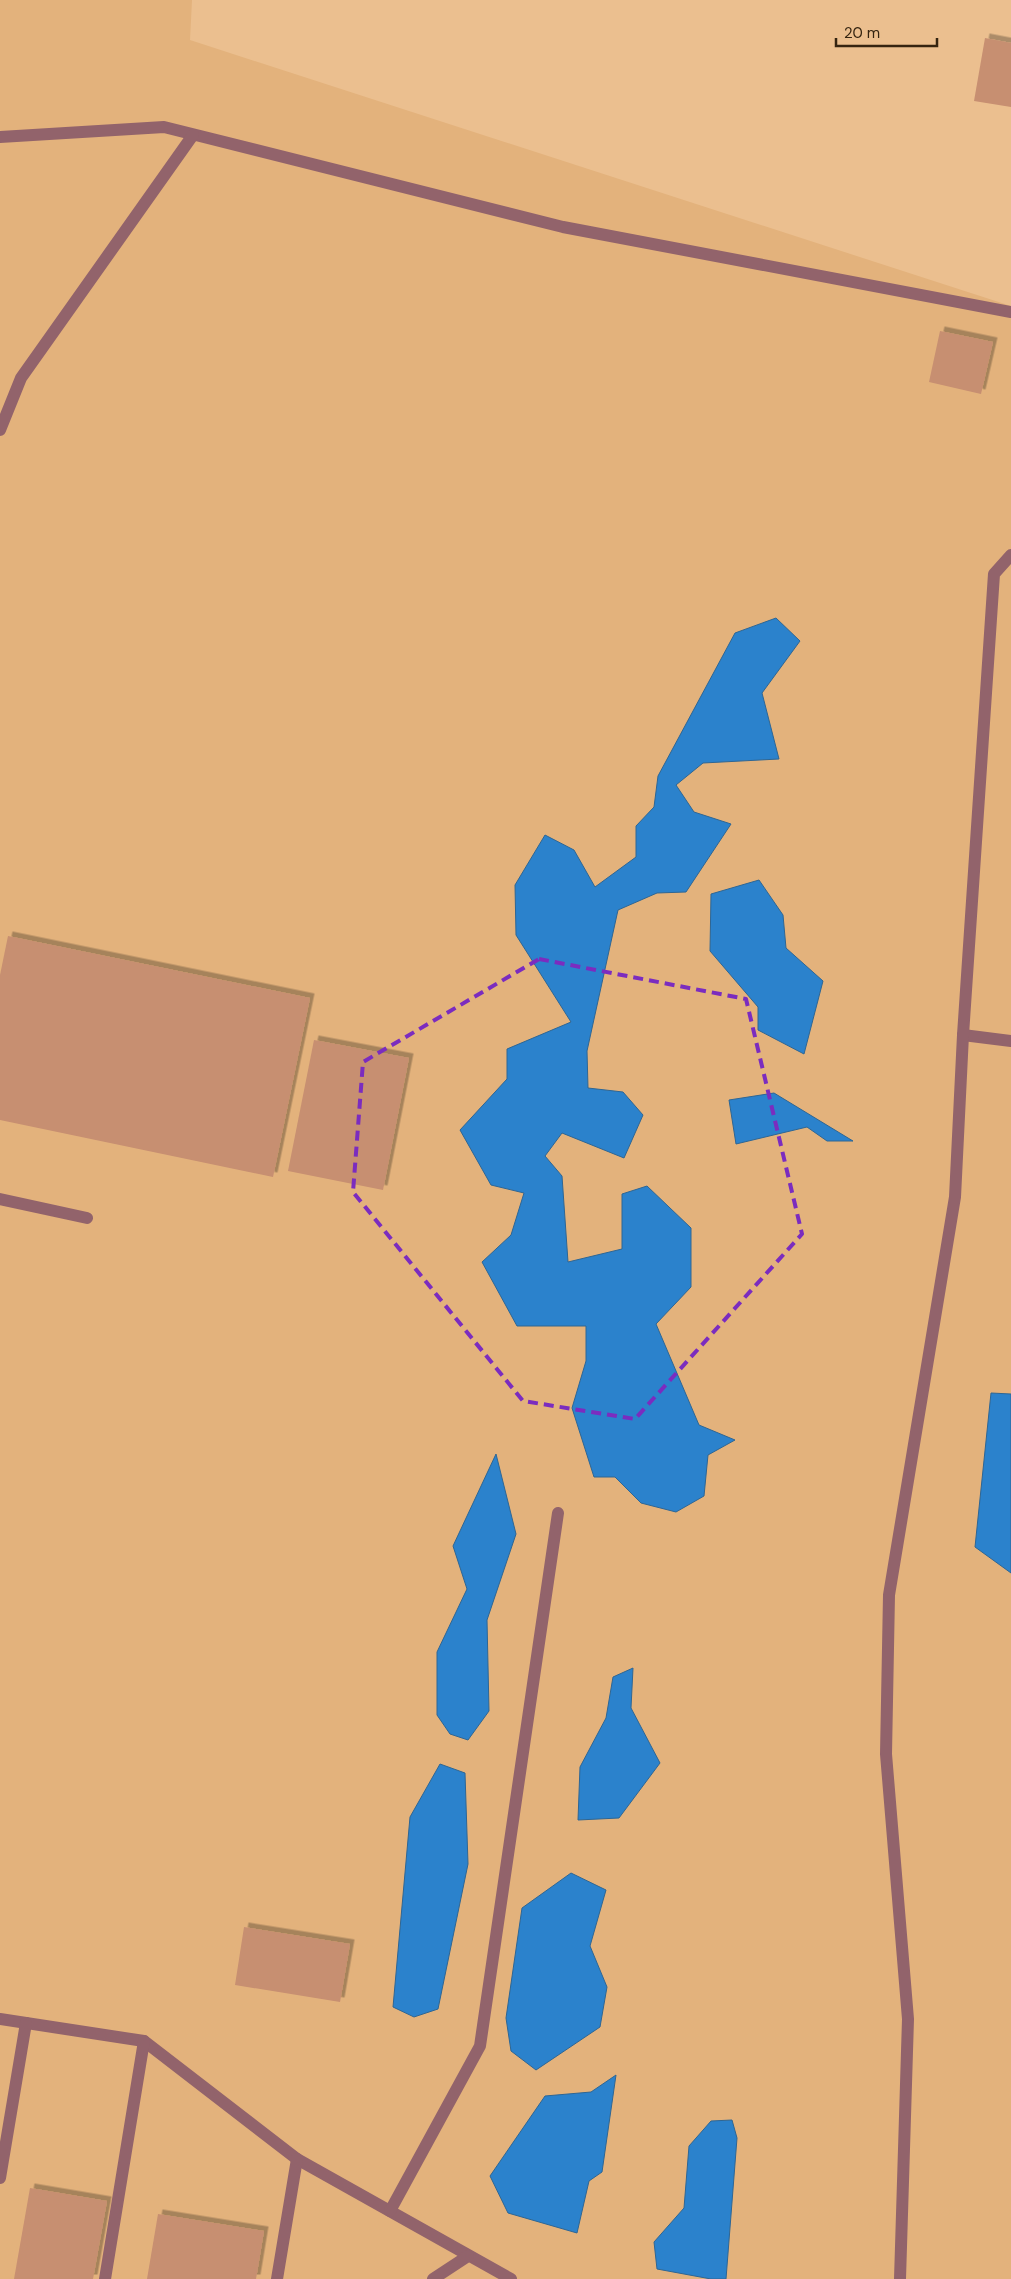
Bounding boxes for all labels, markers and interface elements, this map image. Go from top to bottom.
scale bar [836,15,937,47]
text: 20 m [844,23,880,43]

